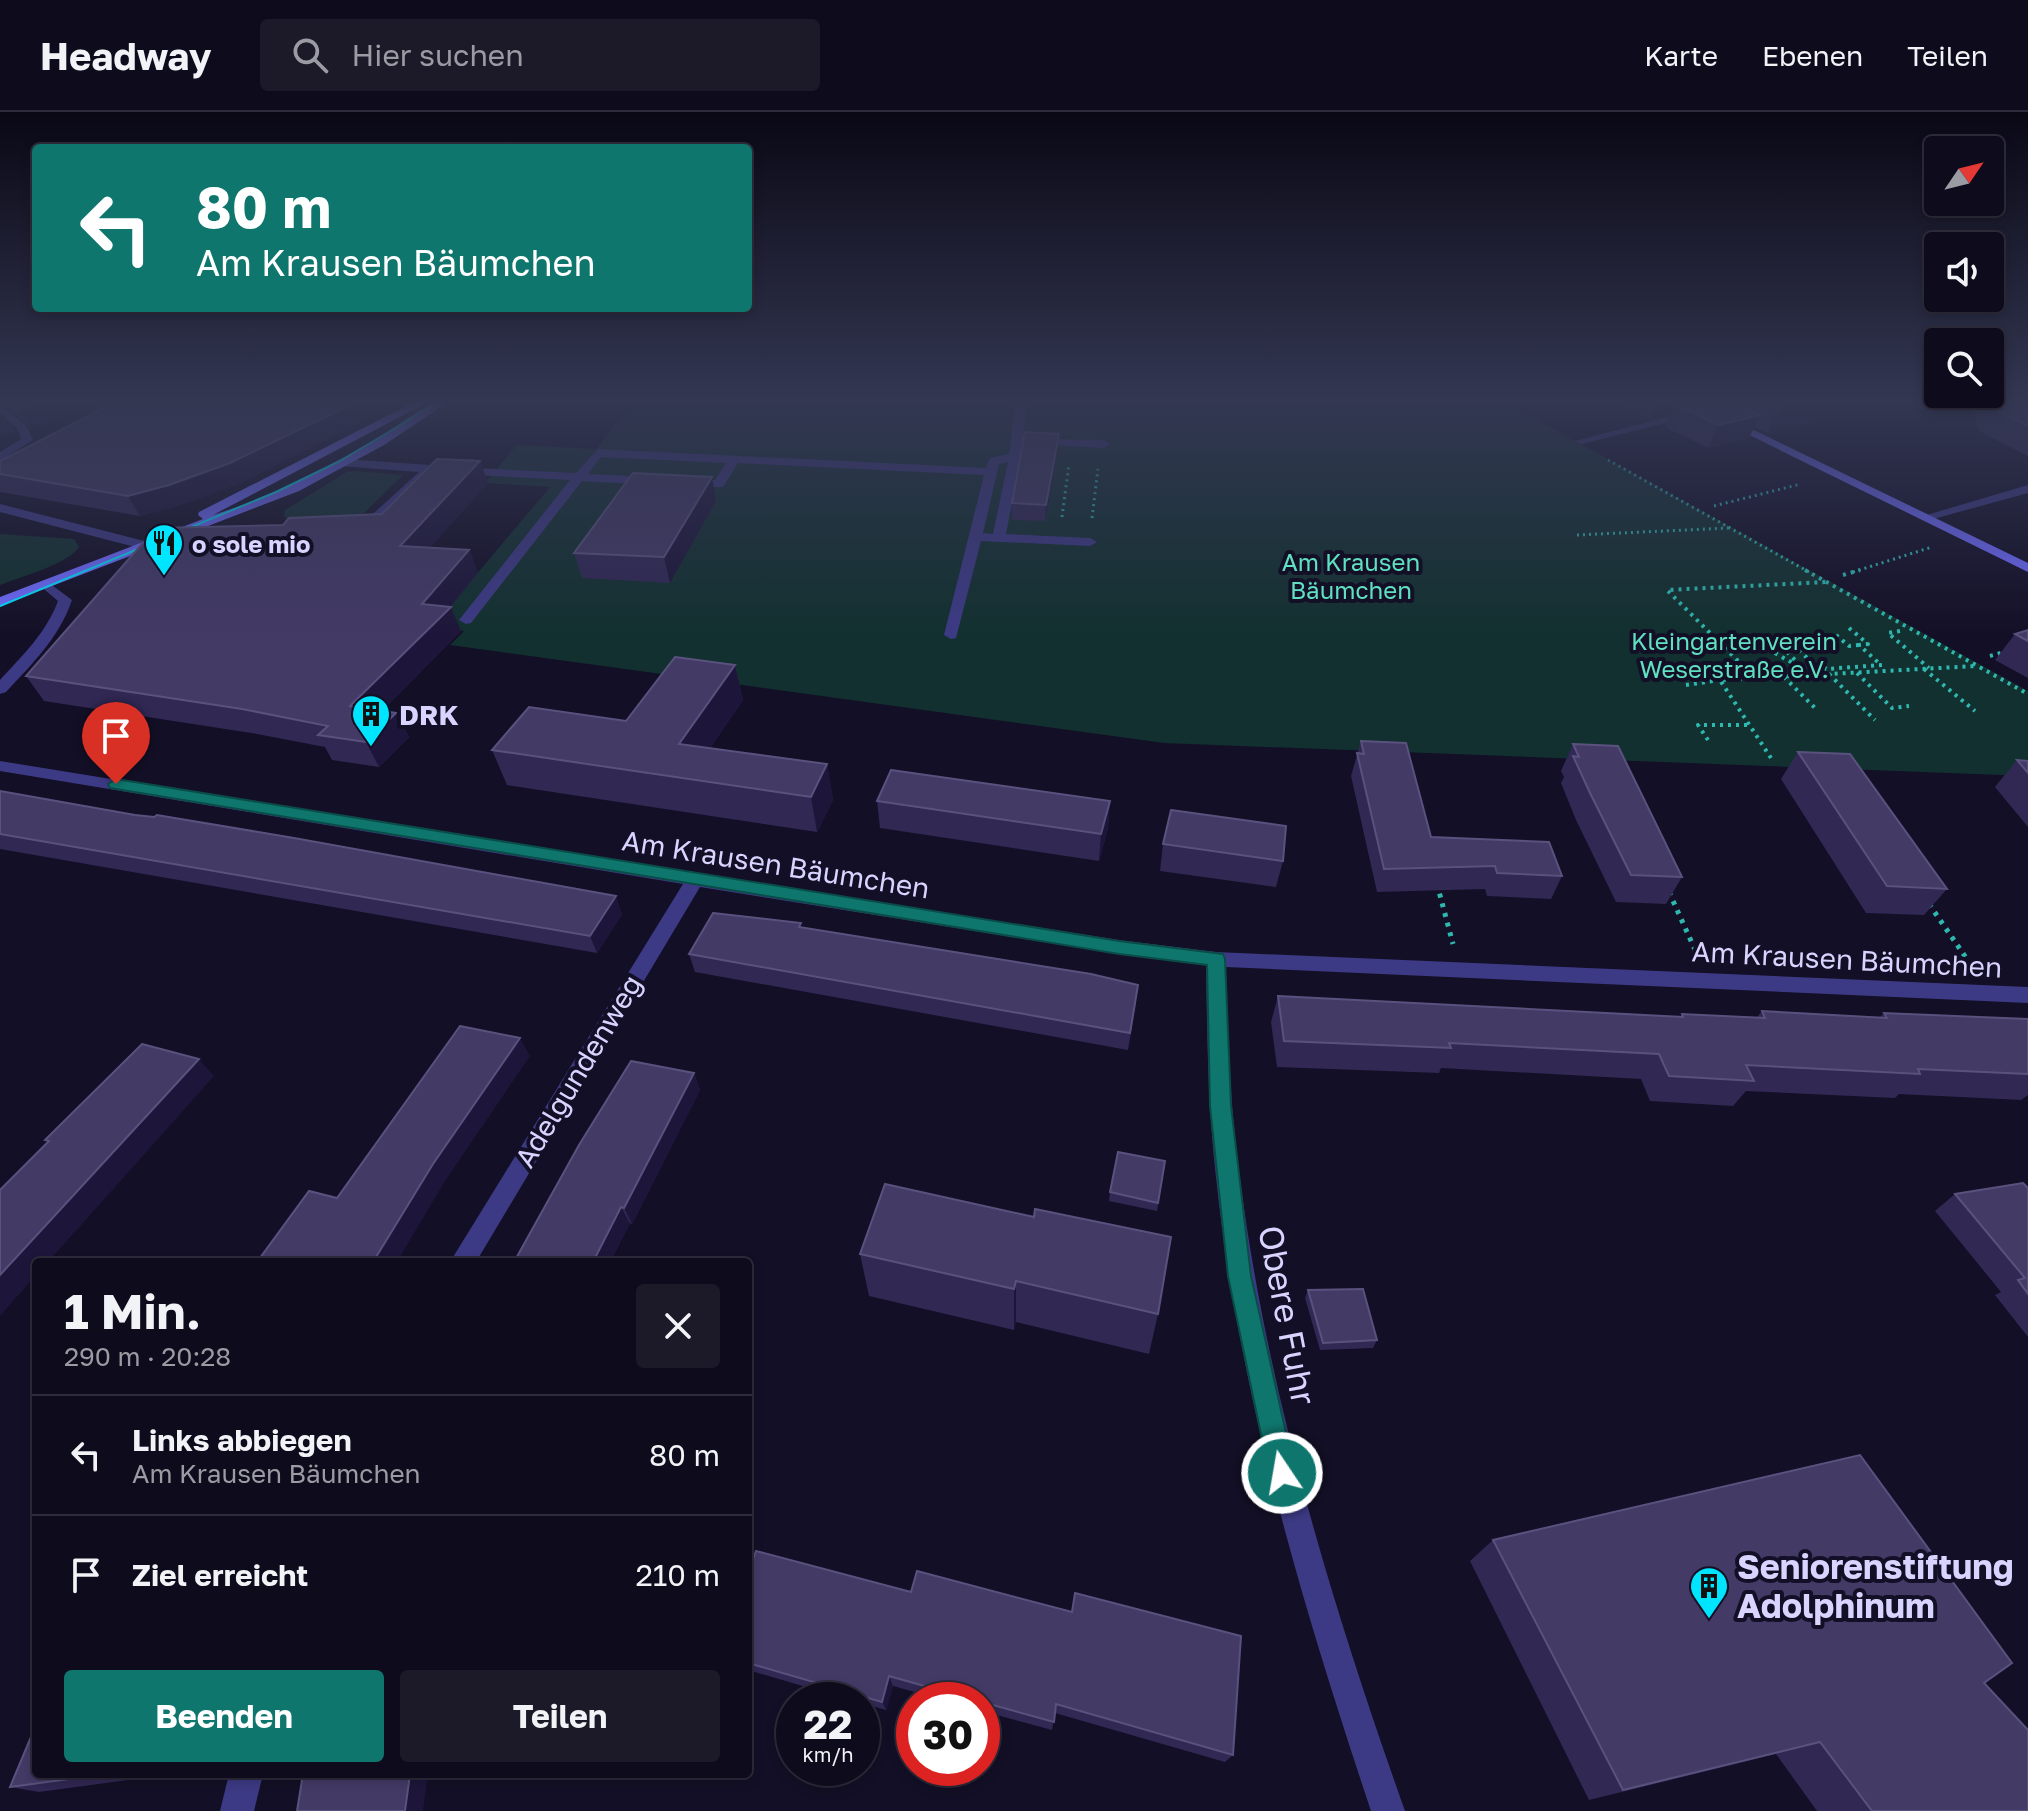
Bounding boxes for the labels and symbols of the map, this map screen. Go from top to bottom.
north arrow [1924,136,2004,216]
restaurant icon: o sole mio [143,522,185,577]
place label: o sole mio [192,529,310,558]
park label: Am Krausen Bäumchen [1282,547,1420,604]
park label: Kleingartenverein Weserstraße e.V. [1631,626,1837,683]
building icon: DRK [350,693,392,748]
place label: DRK [399,698,459,731]
pin [82,702,150,784]
street label: Am Krausen Bäumchen [620,823,932,905]
street label: Am Krausen Bäumchen [1691,934,2003,984]
street label: Adelgundenweg [508,969,648,1173]
street label: Obere Fuhr [1251,1222,1325,1408]
position arrow [1240,1431,1324,1515]
place label: Seniorenstiftung Adolphinum [1737,1546,2014,1625]
building icon: Seniorenstiftung Adolphinum [1688,1565,1730,1620]
speed limit sign: 30 [896,1682,1000,1786]

